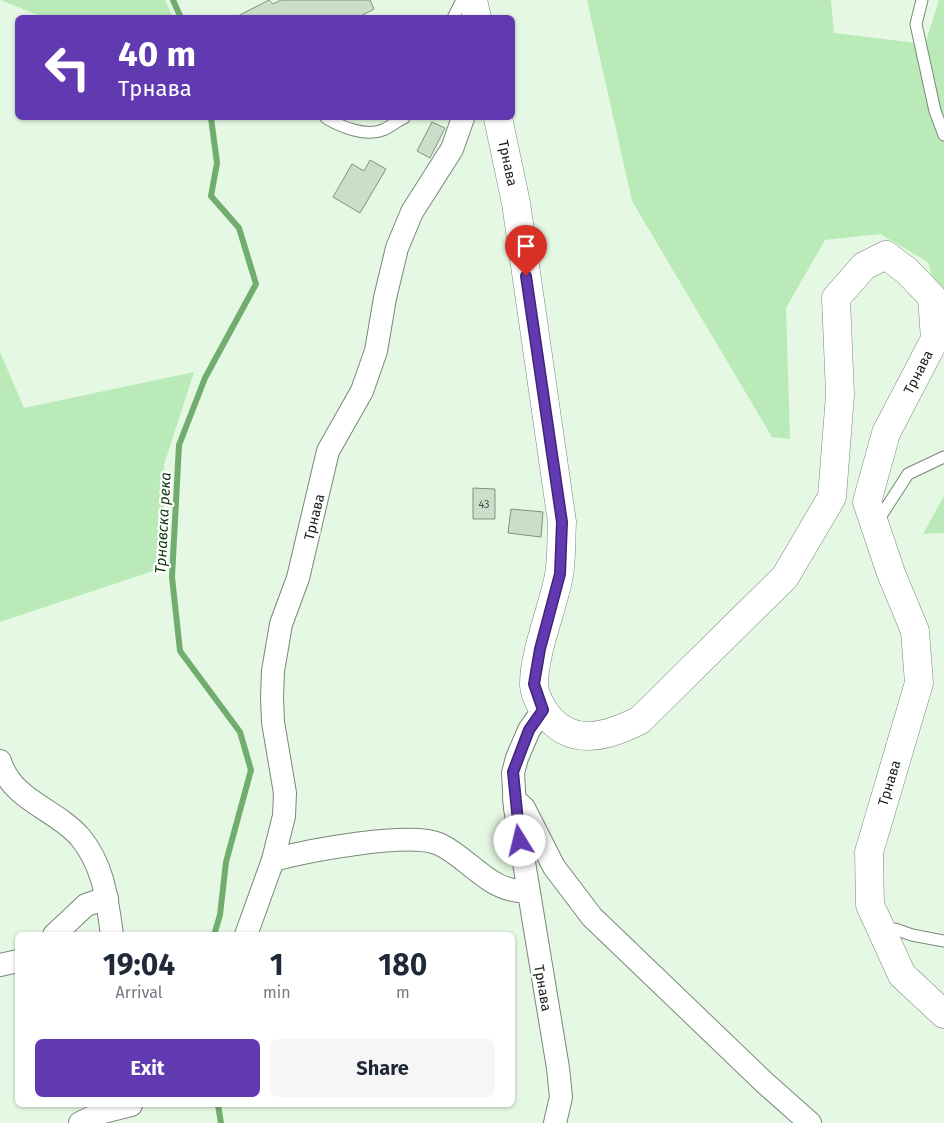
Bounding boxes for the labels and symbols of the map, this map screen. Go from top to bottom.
street label: Трнава [494,138,521,188]
pin [505,225,547,276]
street label: Трнава [900,347,937,397]
water label: Трнавска река [151,472,175,574]
street label: Трнава [301,492,328,542]
house number: 43 [478,498,490,511]
street label: Трнава [874,758,904,808]
position arrow [493,814,545,866]
street label: Трнава [530,964,555,1013]

